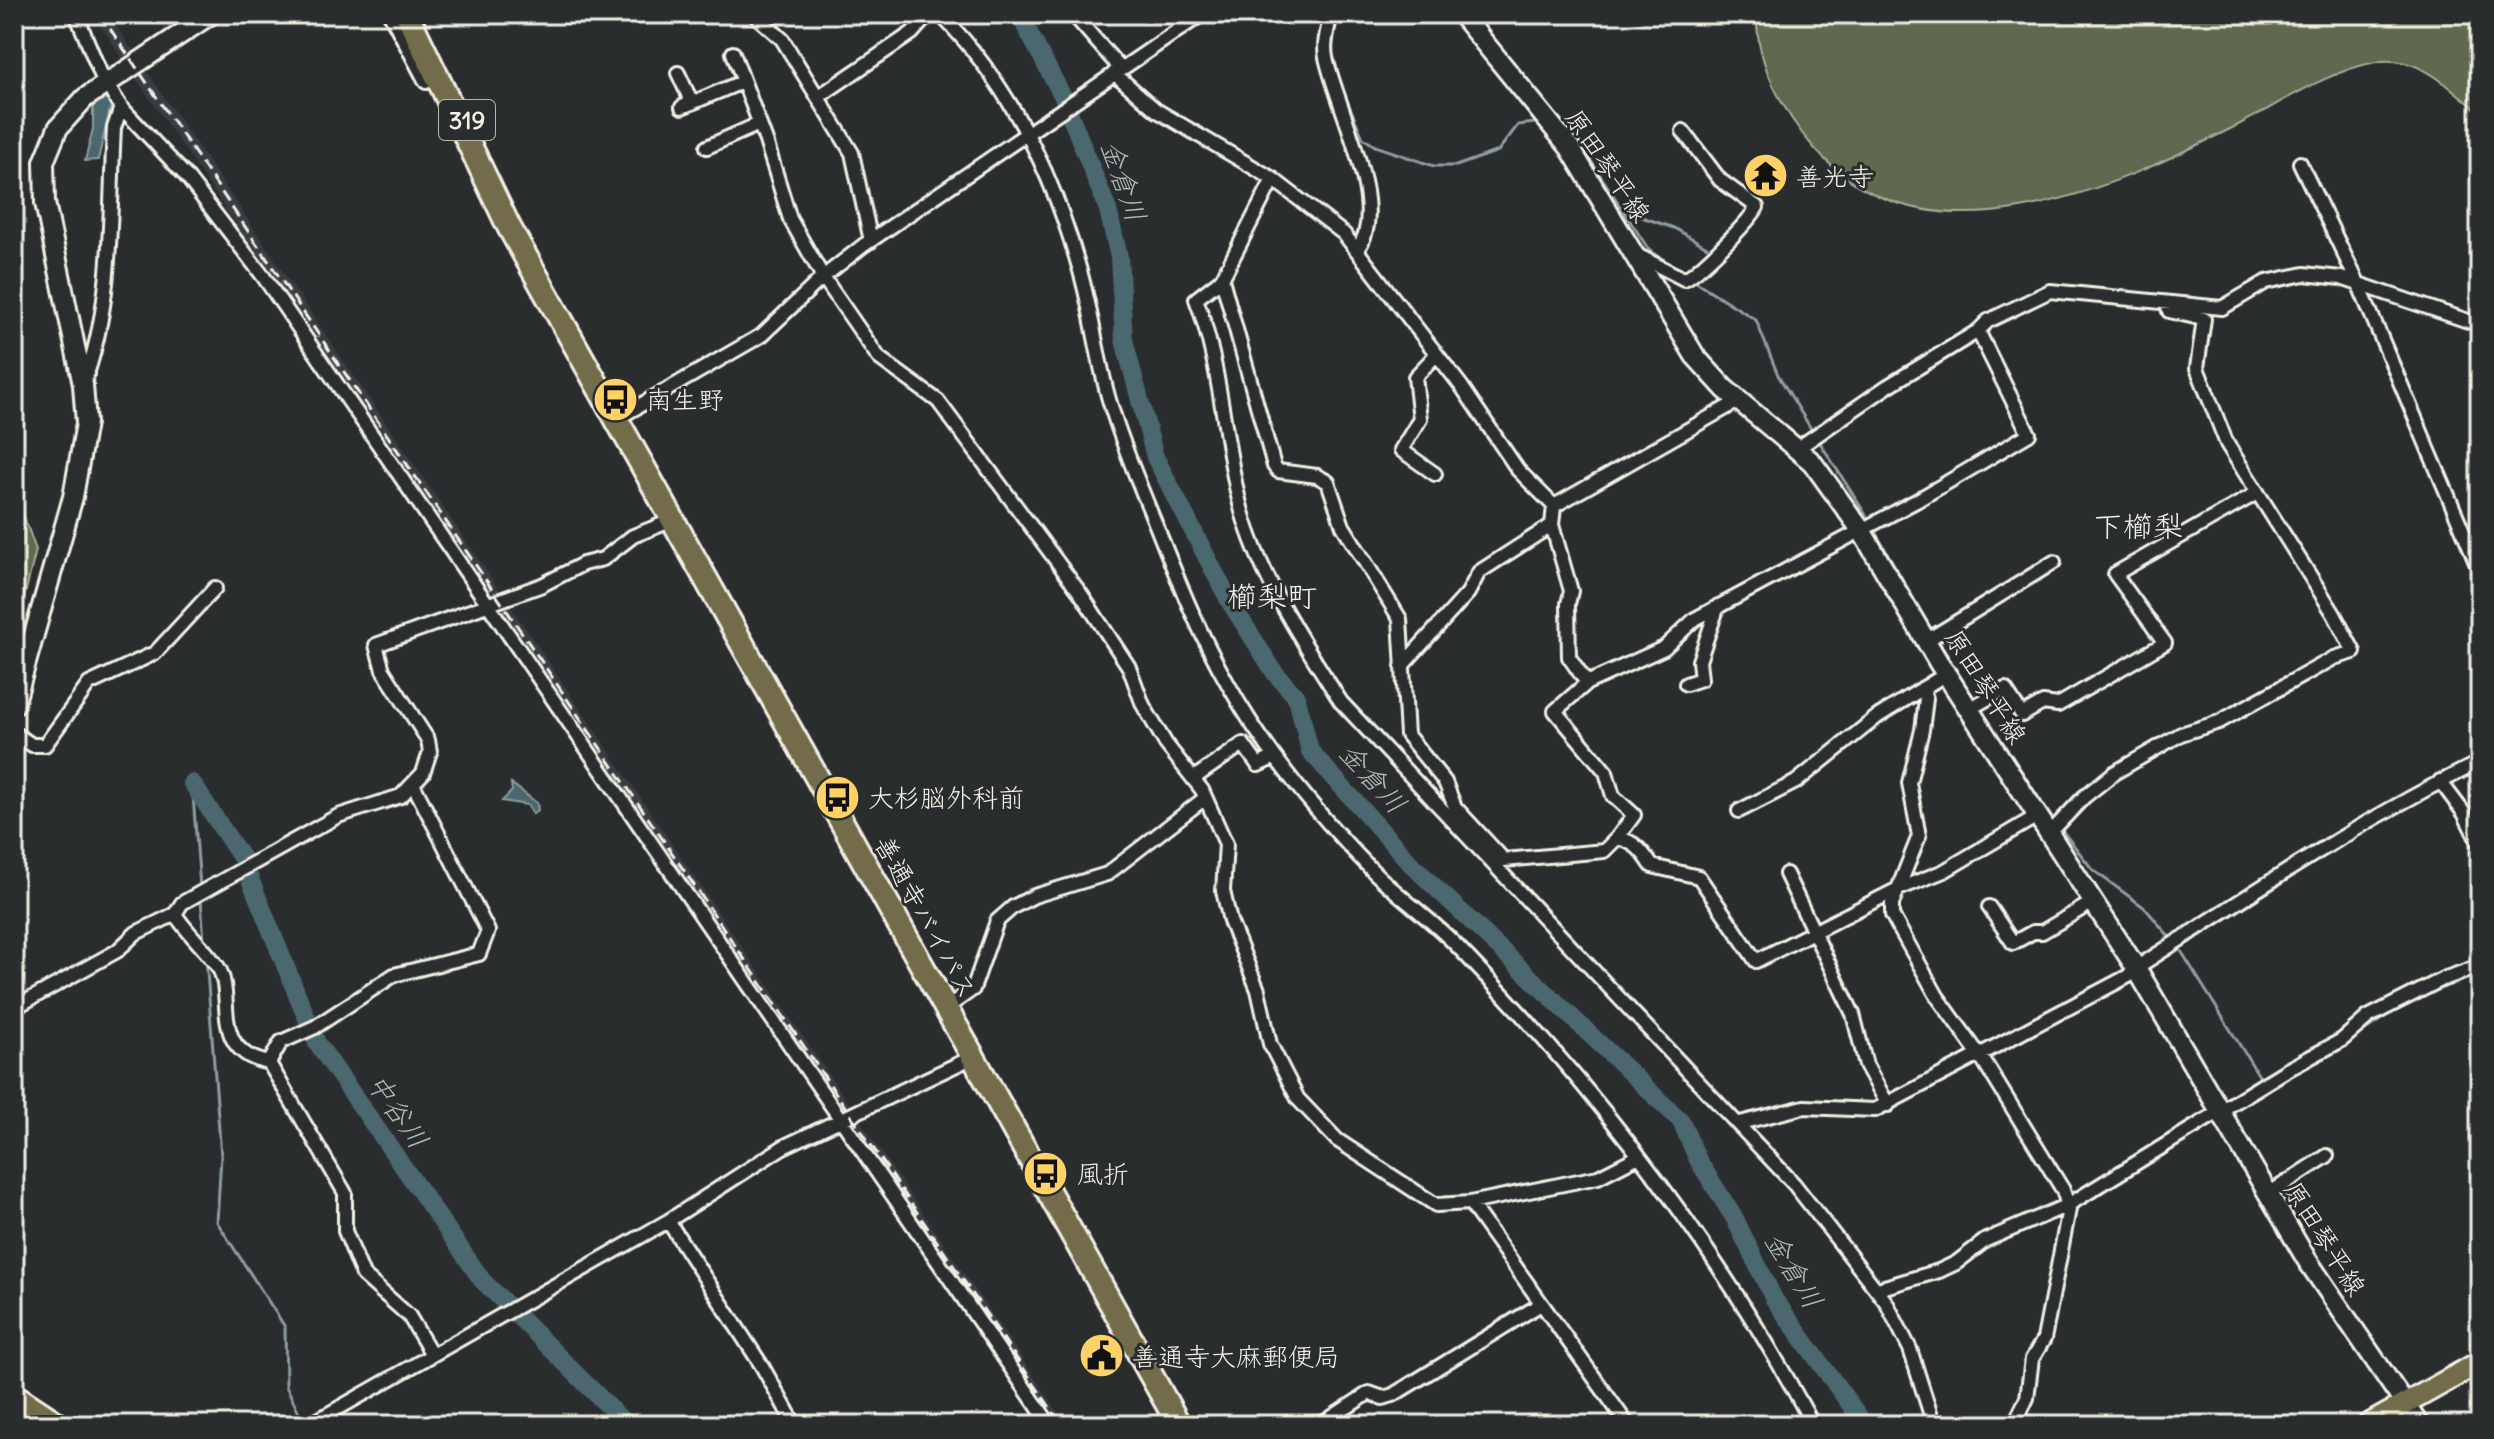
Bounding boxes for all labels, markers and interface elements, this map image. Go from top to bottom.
road number: 319 [439,100,495,140]
street label: 原田琴平線 [1558,102,1658,228]
water label: 金倉川 [1093,135,1155,227]
temple icon: 善光寺 [1741,152,1789,200]
place label: 善光寺 [1796,160,1874,193]
bus stop icon: 南生野 [591,375,639,423]
place label: 南生野 [646,383,724,416]
district label: 下櫛梨 [2093,507,2183,545]
district label: 櫛梨町 [1227,577,1317,615]
street label: 原田琴平線 [1938,622,2034,750]
water label: 金倉川 [1332,735,1414,821]
bus stop icon: 大杉脳外科前 [813,773,861,821]
place label: 大杉脳外科前 [868,781,1024,814]
street label: 善通寺バイパス [868,830,984,1004]
water label: 中谷川 [359,1066,437,1156]
bus stop icon: 風折 [1022,1149,1070,1197]
place label: 風折 [1077,1157,1129,1190]
street label: 原田琴平線 [2277,1174,2373,1302]
water label: 金倉川 [1757,1225,1831,1315]
public building icon: 善通寺大麻郵便局 [1077,1332,1125,1380]
place label: 善通寺大麻郵便局 [1132,1340,1340,1373]

